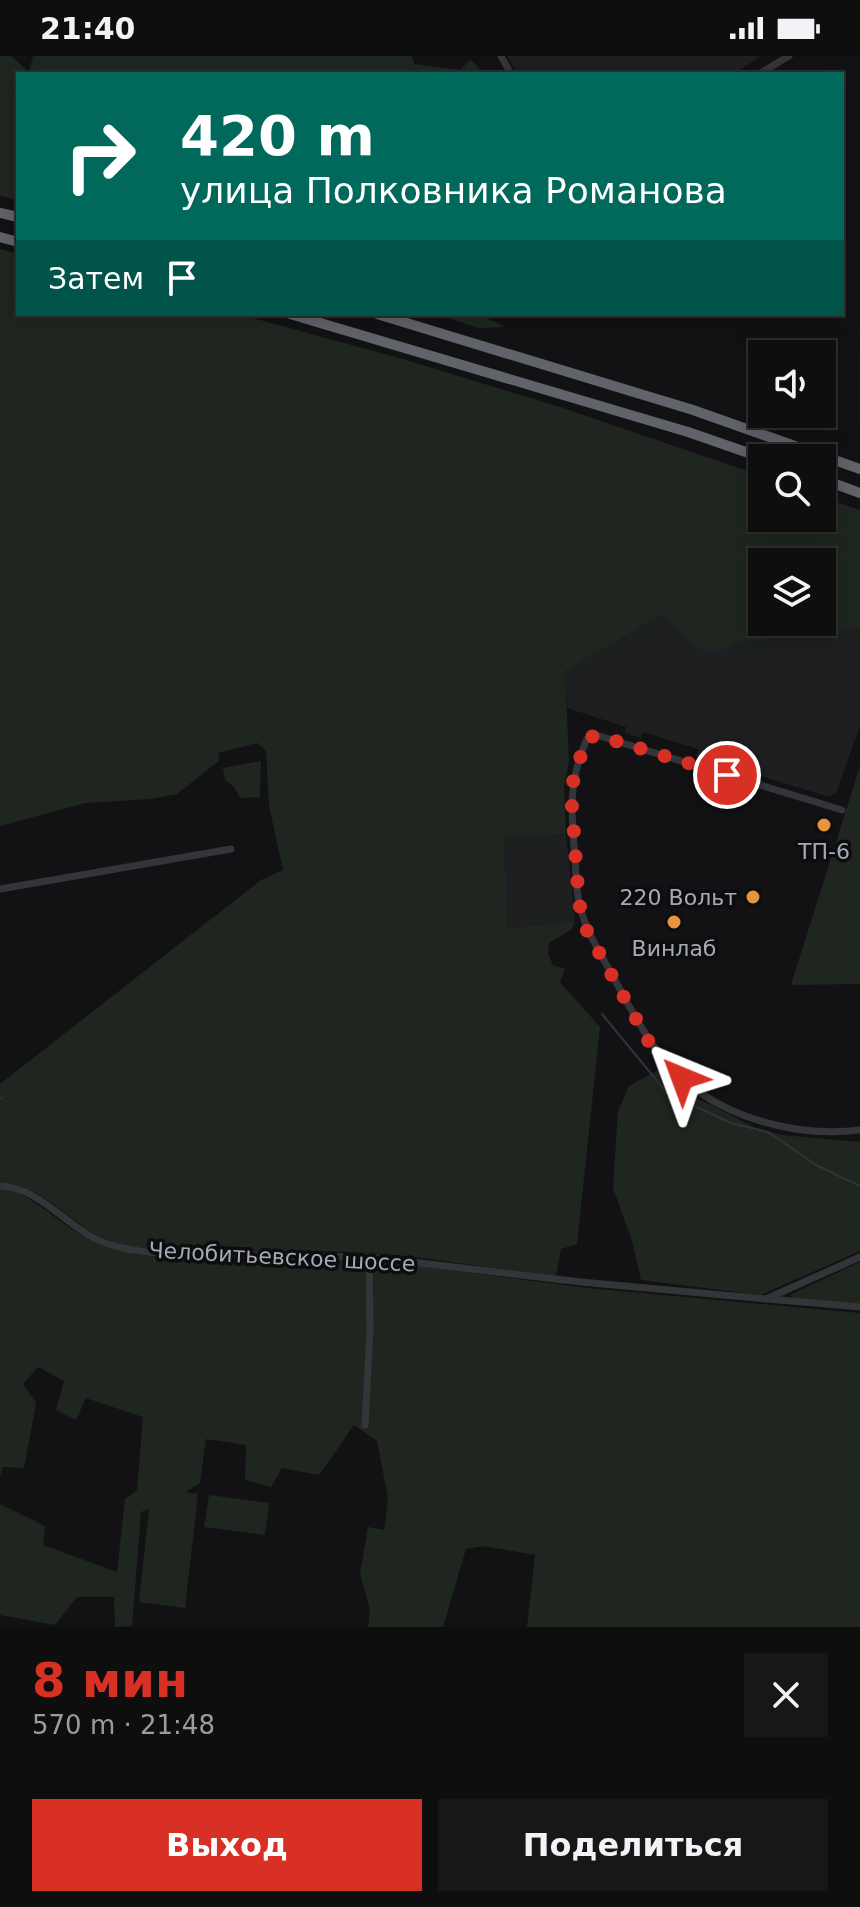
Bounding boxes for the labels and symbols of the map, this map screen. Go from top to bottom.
pin [693,741,761,809]
marker: ТП-6 [815,816,833,834]
place label: ТП-6 [797,839,850,864]
place label: 220 Вольт [620,885,737,910]
marker: 220 Вольт [744,888,762,906]
marker: Винлаб [665,913,683,931]
place label: Винлаб [632,936,716,961]
position arrow [640,1036,724,1120]
street label: Челобитьевское шоссе [148,1238,416,1276]

